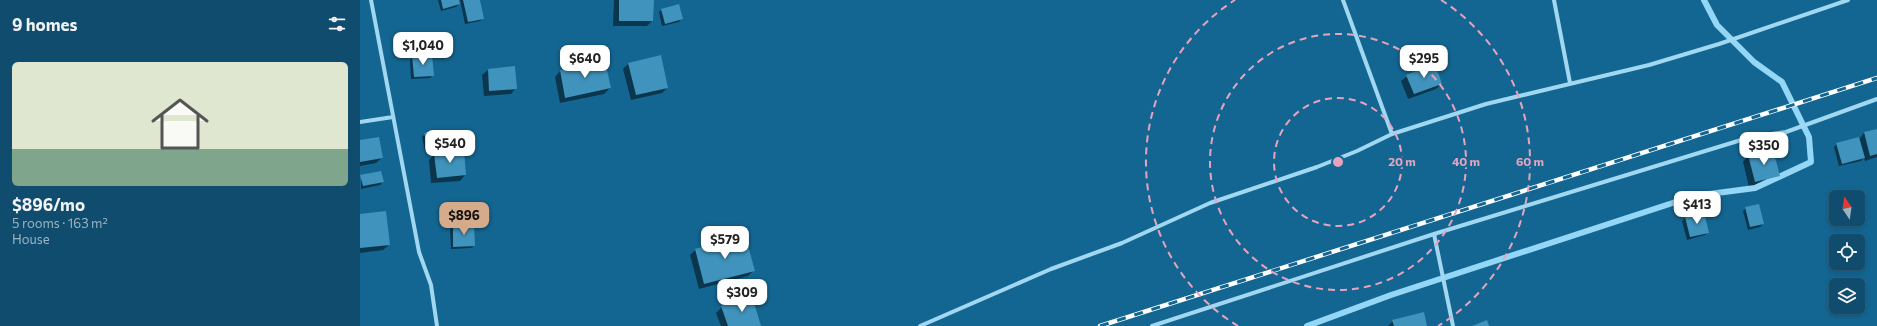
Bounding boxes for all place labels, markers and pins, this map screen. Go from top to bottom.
pin: $1,040 [390,32,456,66]
pin: $640 [561,45,609,79]
pin: $295 [1400,45,1448,79]
pin: $540 [426,130,474,164]
pin: $350 [1740,132,1788,166]
centre of rings [1331,155,1345,169]
pin: $413 [1673,191,1721,225]
pin: $896 [440,202,488,236]
pin: $579 [701,226,749,260]
pin: $309 [718,279,766,313]

